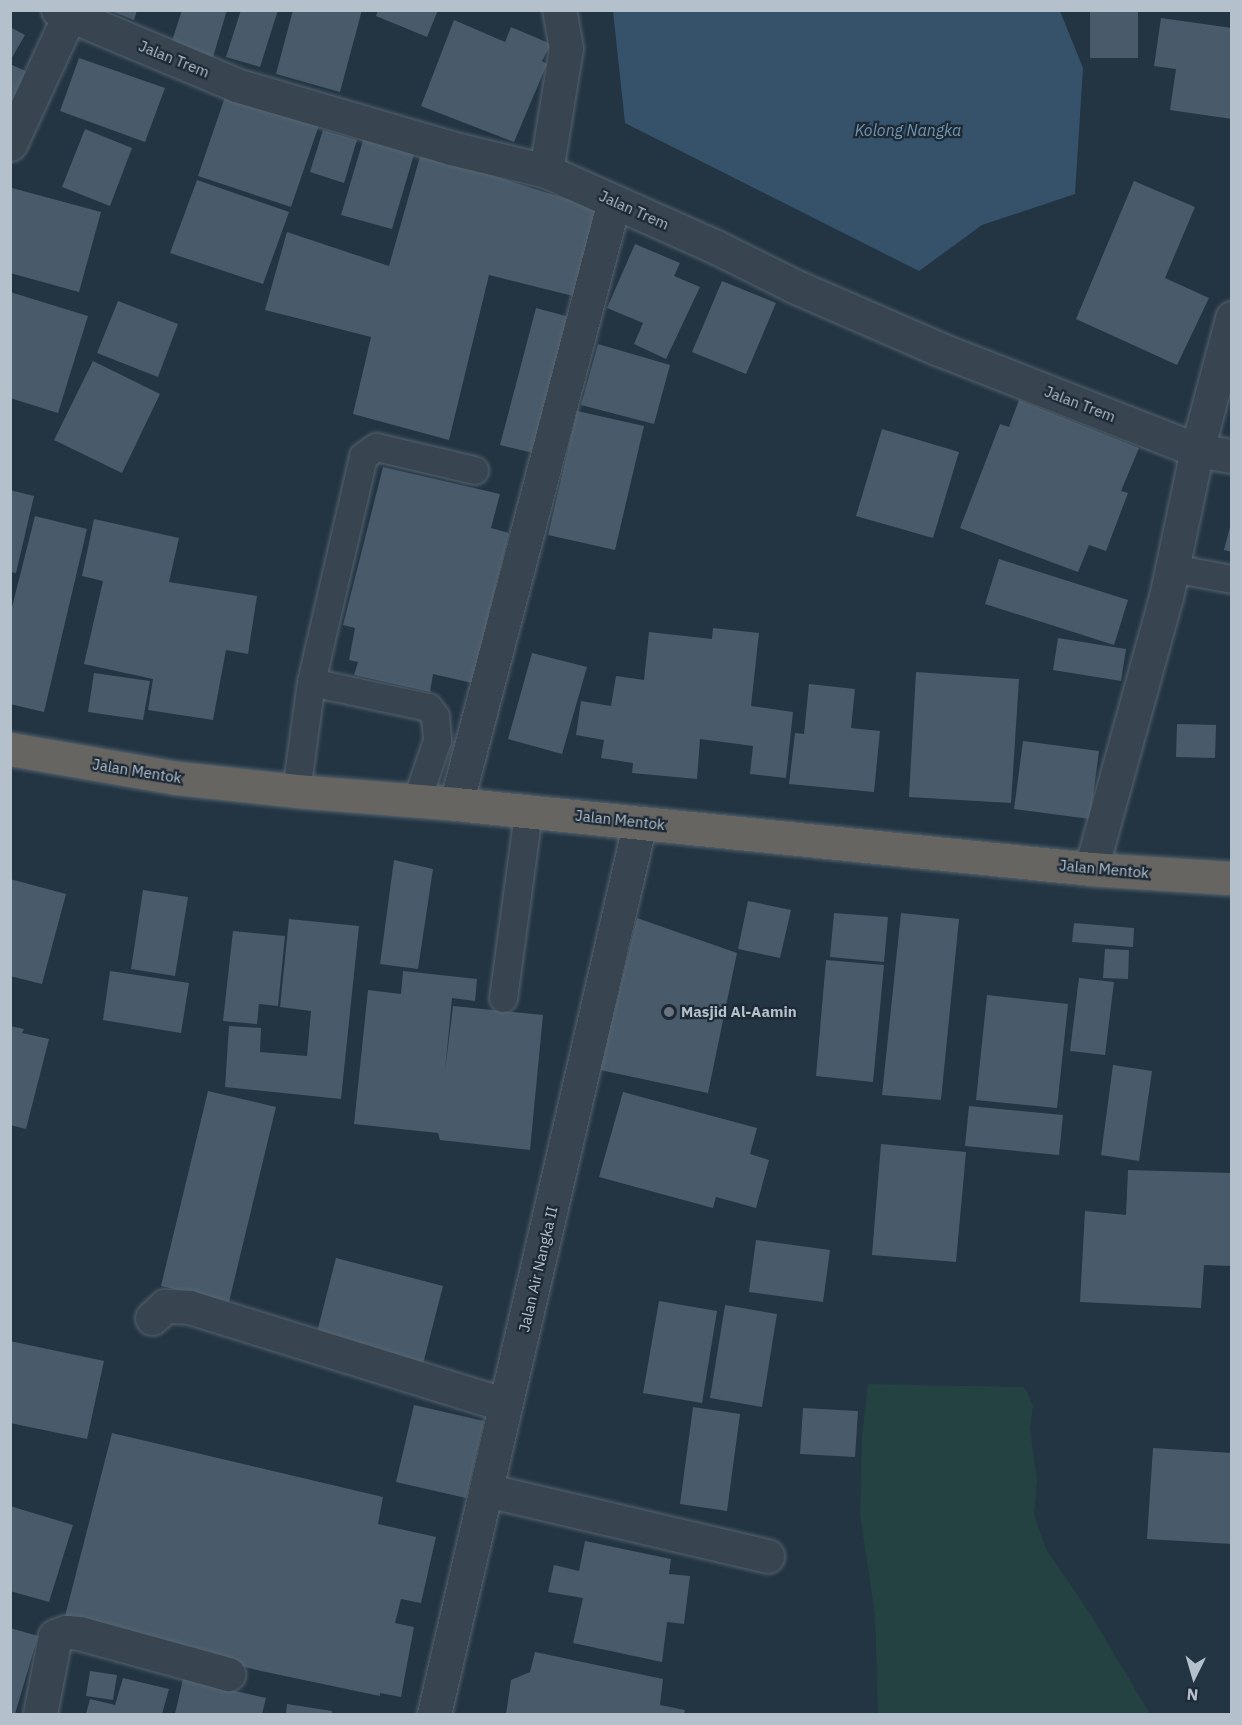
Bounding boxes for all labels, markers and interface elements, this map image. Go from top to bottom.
street label: Jalan Trem [136,37,212,81]
water label: Kolong Nangka [855,120,961,140]
street label: Jalan Trem [596,187,672,233]
street label: Jalan Trem [1042,382,1118,426]
street label: Jalan Mentok [91,755,183,787]
street label: Jalan Mentok [574,806,666,834]
street label: Jalan Mentok [1058,856,1150,882]
place label: Masjid Al-Aamin [681,1003,797,1021]
marker: Masjid Al-Aamin [662,1005,676,1019]
street label: Jalan Air Nangka II [515,1204,561,1334]
north arrow [1164,1647,1224,1707]
text: N [1186,1684,1199,1705]

